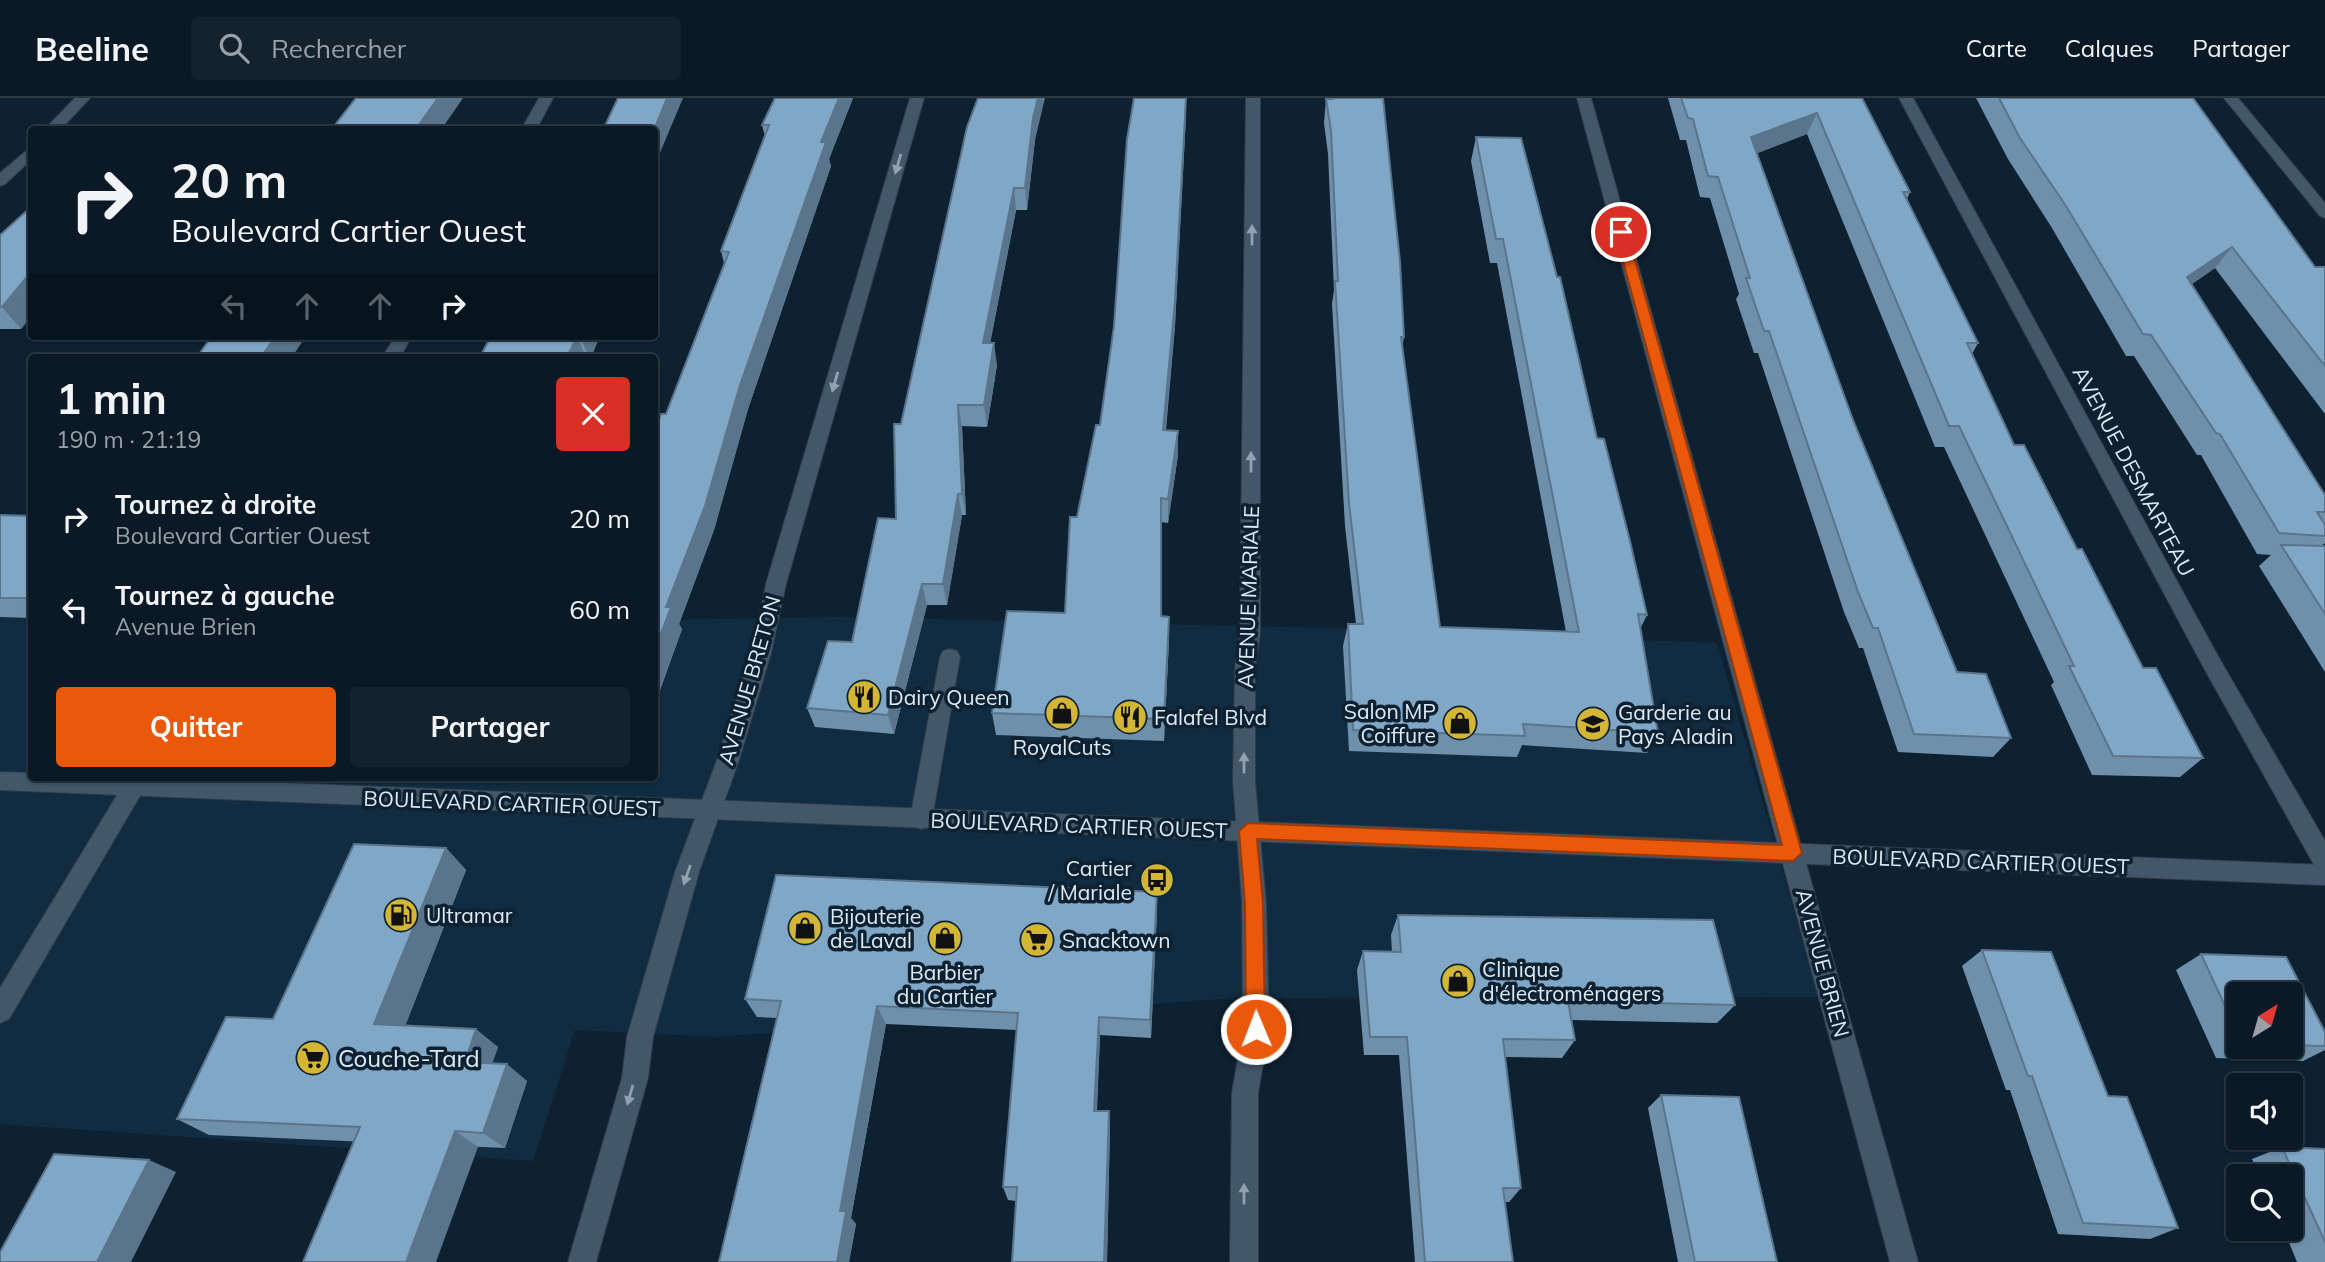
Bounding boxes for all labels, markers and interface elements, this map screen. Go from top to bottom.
search box [191,17,681,80]
text: Beeline [35,28,149,69]
icon: search [215,29,253,67]
text: Rechercher [271,32,406,65]
text: Carte [1966,33,2027,63]
text: Calques [2065,33,2154,63]
text: Partager [2192,33,2290,63]
text: 20 m [171,149,287,210]
one-way arrow [893,153,903,174]
icon: right [56,154,147,245]
pin [1591,202,1651,262]
text: Boulevard Cartier Ouest [171,210,526,250]
icon: arrive [1602,213,1640,251]
one-way arrow [1246,224,1258,246]
icon: left [215,287,253,325]
icon: ahead [288,287,326,325]
icon: ahead [361,287,399,325]
icon: right [434,287,472,325]
street label: AVENUE DESMARTEAU [2068,362,2200,580]
text: 1 min [56,372,167,425]
one-way arrow [829,372,839,393]
button: close [556,377,630,451]
text: 190 m · 21:19 [56,425,201,454]
one-way arrow [1245,451,1257,473]
text: Tournez à droite [115,488,316,521]
icon: right [56,500,94,538]
text: 20 m [569,502,630,535]
street label: AVENUE MARIALE [1232,505,1264,689]
text: Boulevard Cartier Ouest [115,521,370,550]
text: Tournez à gauche [115,579,335,612]
icon: left [56,591,94,629]
street label: AVENUE BRETON [712,592,786,768]
text: 60 m [569,593,630,626]
text: Avenue Brien [115,612,257,641]
restaurant icon: Dairy Queen [845,678,883,716]
place label: Dairy Queen [888,684,1010,710]
button: Quitter [56,687,336,767]
button: Partager [350,687,630,767]
shop icon: RoyalCuts [1043,694,1081,732]
restaurant icon: Falafel Blvd [1111,698,1149,736]
place label: Salon MP Coiffure [1344,698,1436,748]
place label: Garderie au Pays Aladin [1618,699,1733,749]
place label: Falafel Blvd [1154,704,1267,730]
shop icon: Salon MP Coiffure [1441,704,1479,742]
school or university icon: Garderie au Pays Aladin [1574,705,1612,743]
place label: RoyalCuts [1013,734,1111,760]
one-way arrow [1238,752,1250,774]
street label: BOULEVARD CARTIER OUEST [363,785,661,821]
street label: BOULEVARD CARTIER OUEST [930,807,1228,843]
street label: BOULEVARD CARTIER OUEST [1832,843,2130,879]
place label: Cartier / Mariale [1047,855,1132,905]
bus stop icon: Cartier / Mariale [1138,861,1176,899]
one-way arrow [681,865,692,886]
street label: AVENUE BRIEN [1791,886,1855,1040]
fuel station icon: Ultramar [382,896,420,934]
place label: Ultramar [426,902,513,928]
place label: Bijouterie de Laval [830,903,921,953]
shop icon: Bijouterie de Laval [786,909,824,947]
shop icon: Barbier du Cartier [926,919,964,957]
supermarket icon: Snacktown [1018,921,1056,959]
place label: Snacktown [1062,927,1171,953]
place label: Clinique d'électroménagers [1482,956,1661,1006]
place label: Barbier du Cartier [897,959,994,1009]
shop icon: Clinique d'électroménagers [1439,962,1477,1000]
north arrow [2226,982,2303,1059]
map controls [2226,982,2303,1241]
position arrow [1219,992,1293,1066]
supermarket icon: Couche-Tard [294,1039,332,1077]
place label: Couche-Tard [338,1043,480,1073]
button: sound [2226,1073,2303,1150]
one-way arrow [625,1085,635,1106]
button: search [2226,1164,2303,1241]
one-way arrow [1238,1183,1250,1205]

